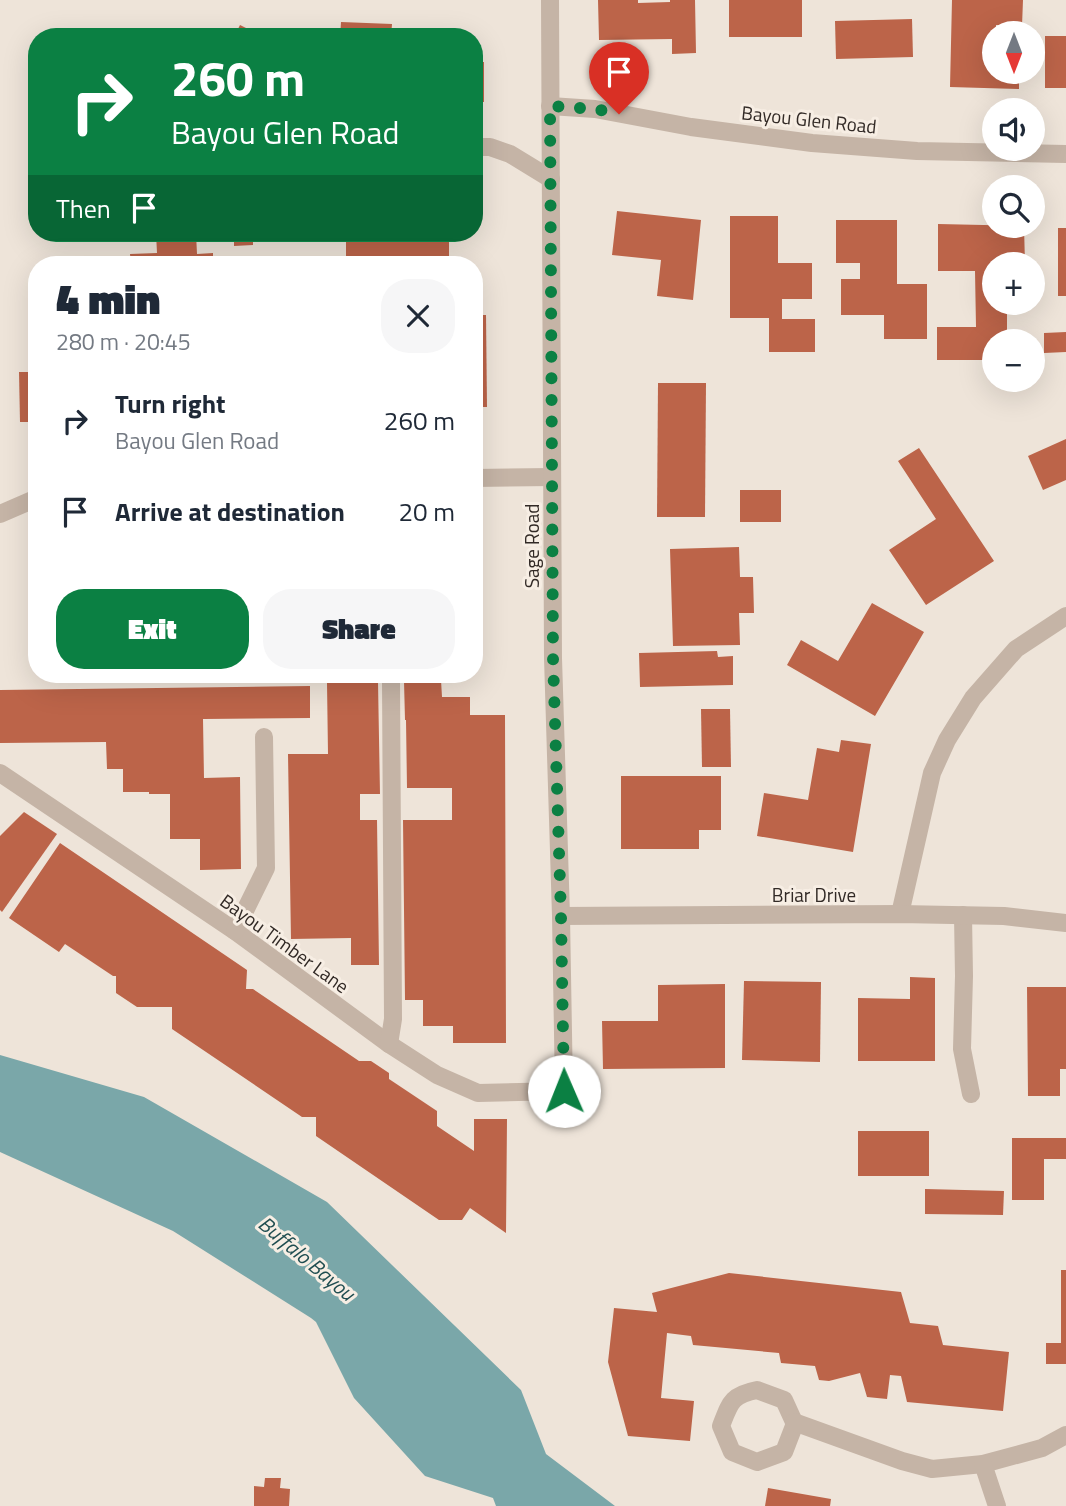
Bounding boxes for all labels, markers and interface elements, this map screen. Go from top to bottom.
north arrow [982,21,1045,84]
map controls [982,21,1045,392]
text: 260 m [171,40,305,115]
pin [589,42,649,114]
icon: arrive [600,53,638,91]
icon: right [56,56,147,147]
street label: Bayou Glen Road [740,97,878,141]
button: sound [982,98,1045,161]
text: Bayou Glen Road [171,108,399,156]
button: search [982,175,1045,238]
text: Then [56,189,111,228]
icon: arrive [125,189,163,227]
button: + [982,252,1045,315]
text: 4 min [56,266,160,330]
button: close [381,279,455,353]
text: 280 m · 20:45 [56,324,191,359]
button: − [982,329,1045,392]
text: Turn right [115,384,226,423]
text: 260 m [384,401,455,440]
icon: right [56,402,94,440]
text: Bayou Glen Road [115,423,279,458]
text: Arrive at destination [115,492,345,531]
text: 20 m [398,492,455,531]
icon: arrive [56,493,94,531]
street label: Sage Road [517,504,546,588]
button: Exit [56,589,249,669]
button: Share [263,589,455,669]
street label: Briar Drive [772,880,856,909]
street label: Bayou Timber Lane [214,886,356,1000]
position arrow [527,1054,601,1128]
water label: Buffalo Bayou [251,1208,364,1309]

